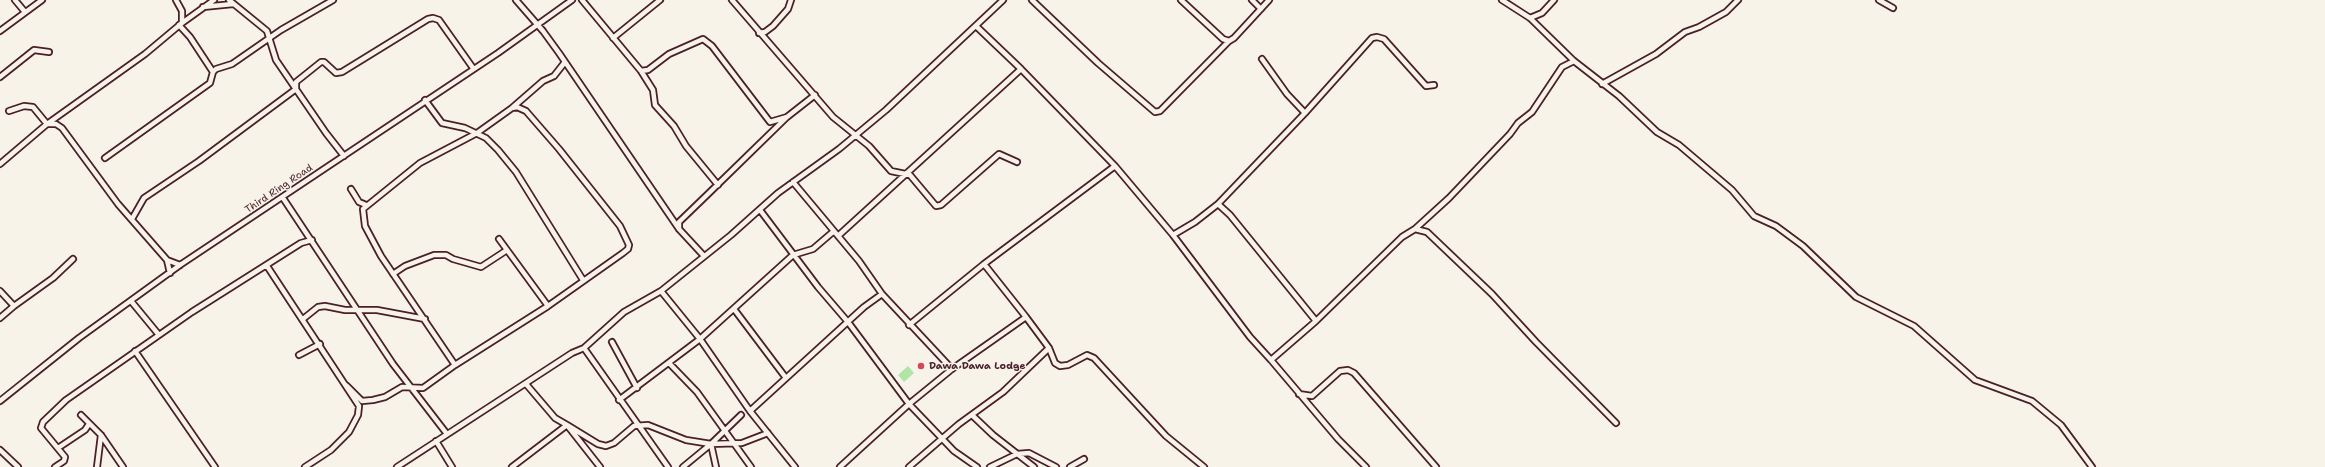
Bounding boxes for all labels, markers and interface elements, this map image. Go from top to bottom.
street label: Third Ring Road [243,162,315,216]
place label: Dawa Dawa Lodge [929,360,1025,372]
marker: Dawa Dawa Lodge [916,361,926,371]

